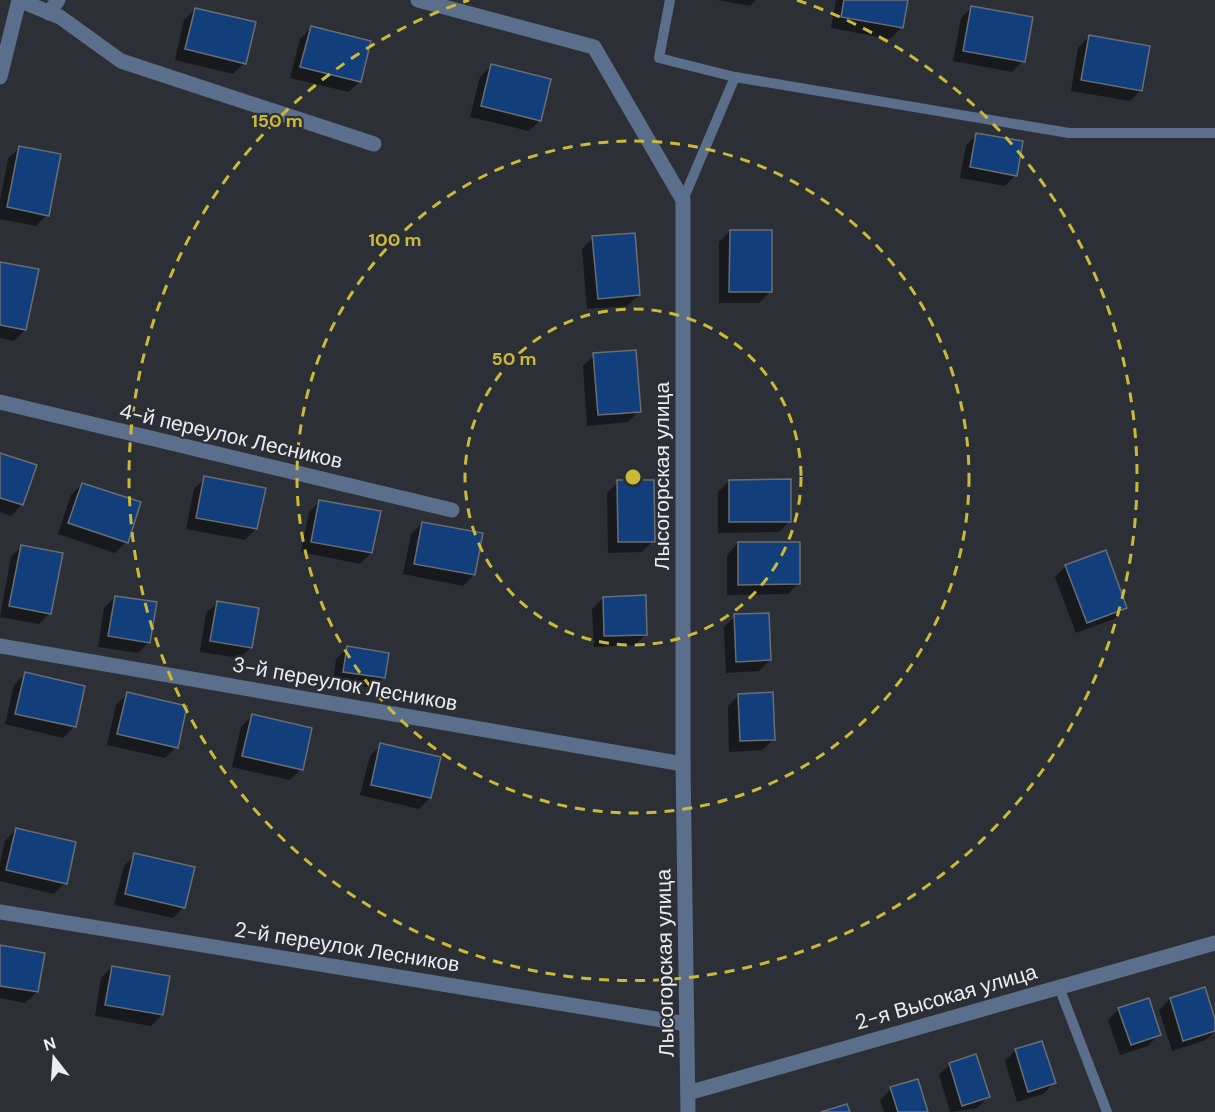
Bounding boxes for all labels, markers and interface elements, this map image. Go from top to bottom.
text: 150 m [251,109,303,133]
text: 100 m [368,228,422,252]
text: 50 m [491,347,537,371]
street label: Лысогорская улица [648,382,676,570]
street label: 4-й переулок Лесников [117,397,345,475]
centre of rings [623,467,643,487]
street label: 3-й переулок Лесников [230,650,460,718]
street label: Лысогорская улица [649,868,681,1057]
street label: 2-й переулок Лесников [232,915,462,979]
street label: 2-я Высокая улица [852,958,1040,1036]
north arrow [24,1028,84,1088]
text: N [41,1032,58,1056]

